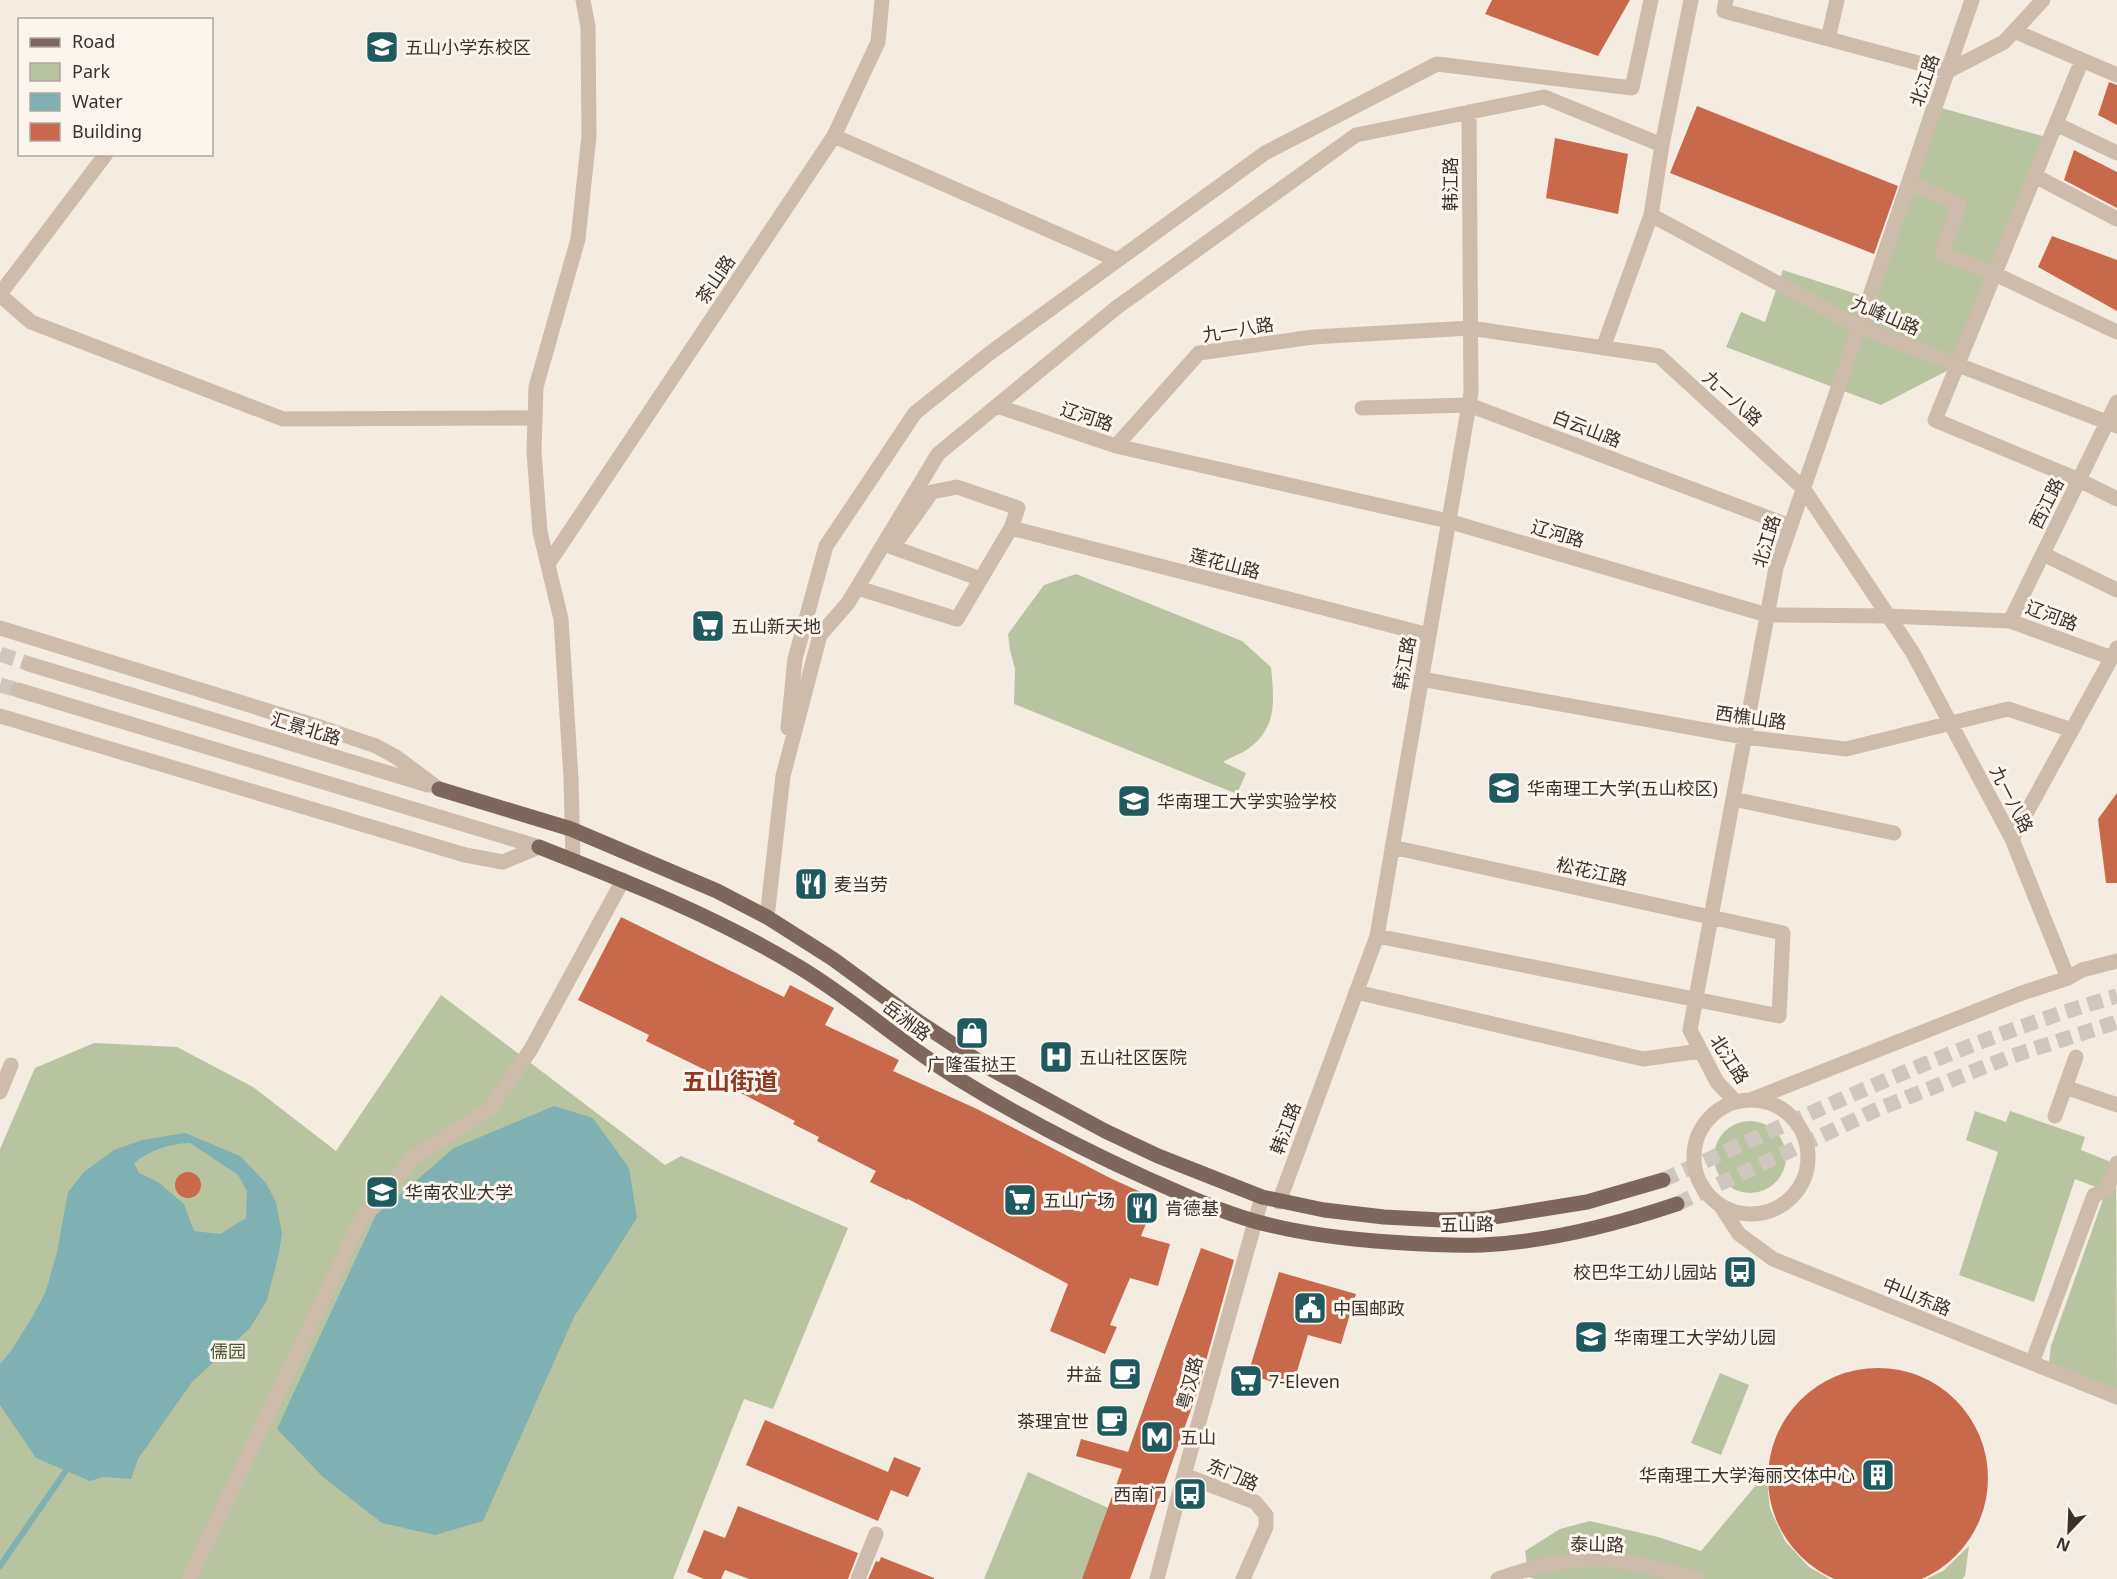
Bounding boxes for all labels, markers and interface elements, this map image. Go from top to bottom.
legend [18,18,213,156]
text: Road [72,29,115,53]
school or university icon: 五山小学东校区 [364,29,400,65]
place label: 五山小学东校区 [405,35,531,59]
street label: 北江路 [1904,51,1944,109]
text: Park [72,59,110,83]
text: Water [72,89,123,113]
text: Building [72,119,142,143]
street label: 韩江路 [1438,157,1462,211]
street label: 茶山路 [690,250,740,308]
street label: 九峰山路 [1848,290,1924,340]
street label: 九一八路 [1201,312,1275,346]
street label: 九一八路 [1698,365,1768,431]
street label: 辽河路 [1058,396,1116,436]
street label: 白云山路 [1549,404,1625,452]
street label: 西江路 [2023,473,2069,533]
street label: 北江路 [1747,512,1785,570]
street label: 辽河路 [1529,514,1587,552]
street label: 莲花山路 [1187,543,1263,583]
street label: 辽河路 [2023,594,2081,636]
supermarket icon: 五山新天地 [690,608,726,644]
place label: 五山新天地 [731,614,821,638]
street label: 韩江路 [1387,634,1421,692]
street label: 西樵山路 [1714,700,1788,734]
street label: 汇景北路 [268,706,344,750]
street label: 九一八路 [1985,761,2039,837]
school or university icon: 华南理工大学(五山校区) [1486,770,1522,806]
place label: 华南理工大学(五山校区) [1527,776,1718,800]
school or university icon: 华南理工大学实验学校 [1116,783,1152,819]
place label: 华南理工大学实验学校 [1157,789,1337,813]
street label: 松花江路 [1554,852,1630,890]
restaurant icon: 麦当劳 [793,866,829,902]
place label: 麦当劳 [834,872,888,896]
street label: 岳洲路 [878,994,936,1046]
shop icon: 广隆蛋挞王 [954,1015,990,1051]
street label: 北江路 [1705,1030,1755,1088]
hospital icon: 五山社区医院 [1038,1039,1074,1075]
place label: 五山社区医院 [1079,1045,1187,1069]
place label: 广隆蛋挞王 [927,1052,1017,1076]
district label: 五山街道 [682,1064,778,1097]
street label: 韩江路 [1264,1099,1306,1157]
school or university icon: 华南农业大学 [364,1174,400,1210]
place label: 华南农业大学 [405,1180,513,1204]
supermarket icon: 五山广场 [1002,1182,1038,1218]
place label: 五山广场 [1043,1188,1115,1212]
restaurant icon: 肯德基 [1124,1190,1160,1226]
place label: 肯德基 [1165,1196,1219,1220]
street label: 五山路 [1440,1212,1494,1236]
bus stop icon: 校巴华工幼儿园站 [1722,1254,1758,1290]
place label: 校巴华工幼儿园站 [1573,1260,1717,1284]
street label: 中山东路 [1879,1271,1955,1321]
public building icon: 中国邮政 [1292,1290,1328,1326]
place label: 中国邮政 [1333,1296,1405,1320]
school or university icon: 华南理工大学幼儿园 [1573,1319,1609,1355]
place label: 华南理工大学幼儿园 [1614,1325,1776,1349]
park label: 儒园 [210,1339,246,1363]
street label: 粤汉路 [1170,1354,1208,1412]
cafe icon: 井益 [1107,1356,1143,1392]
place label: 井益 [1066,1362,1102,1386]
supermarket icon: 7-Eleven [1228,1363,1264,1399]
place label: 7-Eleven [1269,1369,1340,1393]
cafe icon: 茶理宜世 [1094,1403,1130,1439]
place label: 茶理宜世 [1017,1409,1089,1433]
metro station icon: 五山 [1139,1419,1175,1455]
place label: 五山 [1180,1425,1216,1449]
street label: 东门路 [1203,1452,1263,1496]
building icon: 华南理工大学海丽文体中心 [1860,1457,1896,1493]
place label: 华南理工大学海丽文体中心 [1639,1463,1855,1487]
bus stop icon: 西南门 [1172,1476,1208,1512]
place label: 西南门 [1113,1482,1167,1506]
north arrow [2039,1501,2099,1561]
street label: 泰山路 [1570,1532,1624,1556]
text: N [2053,1532,2073,1557]

